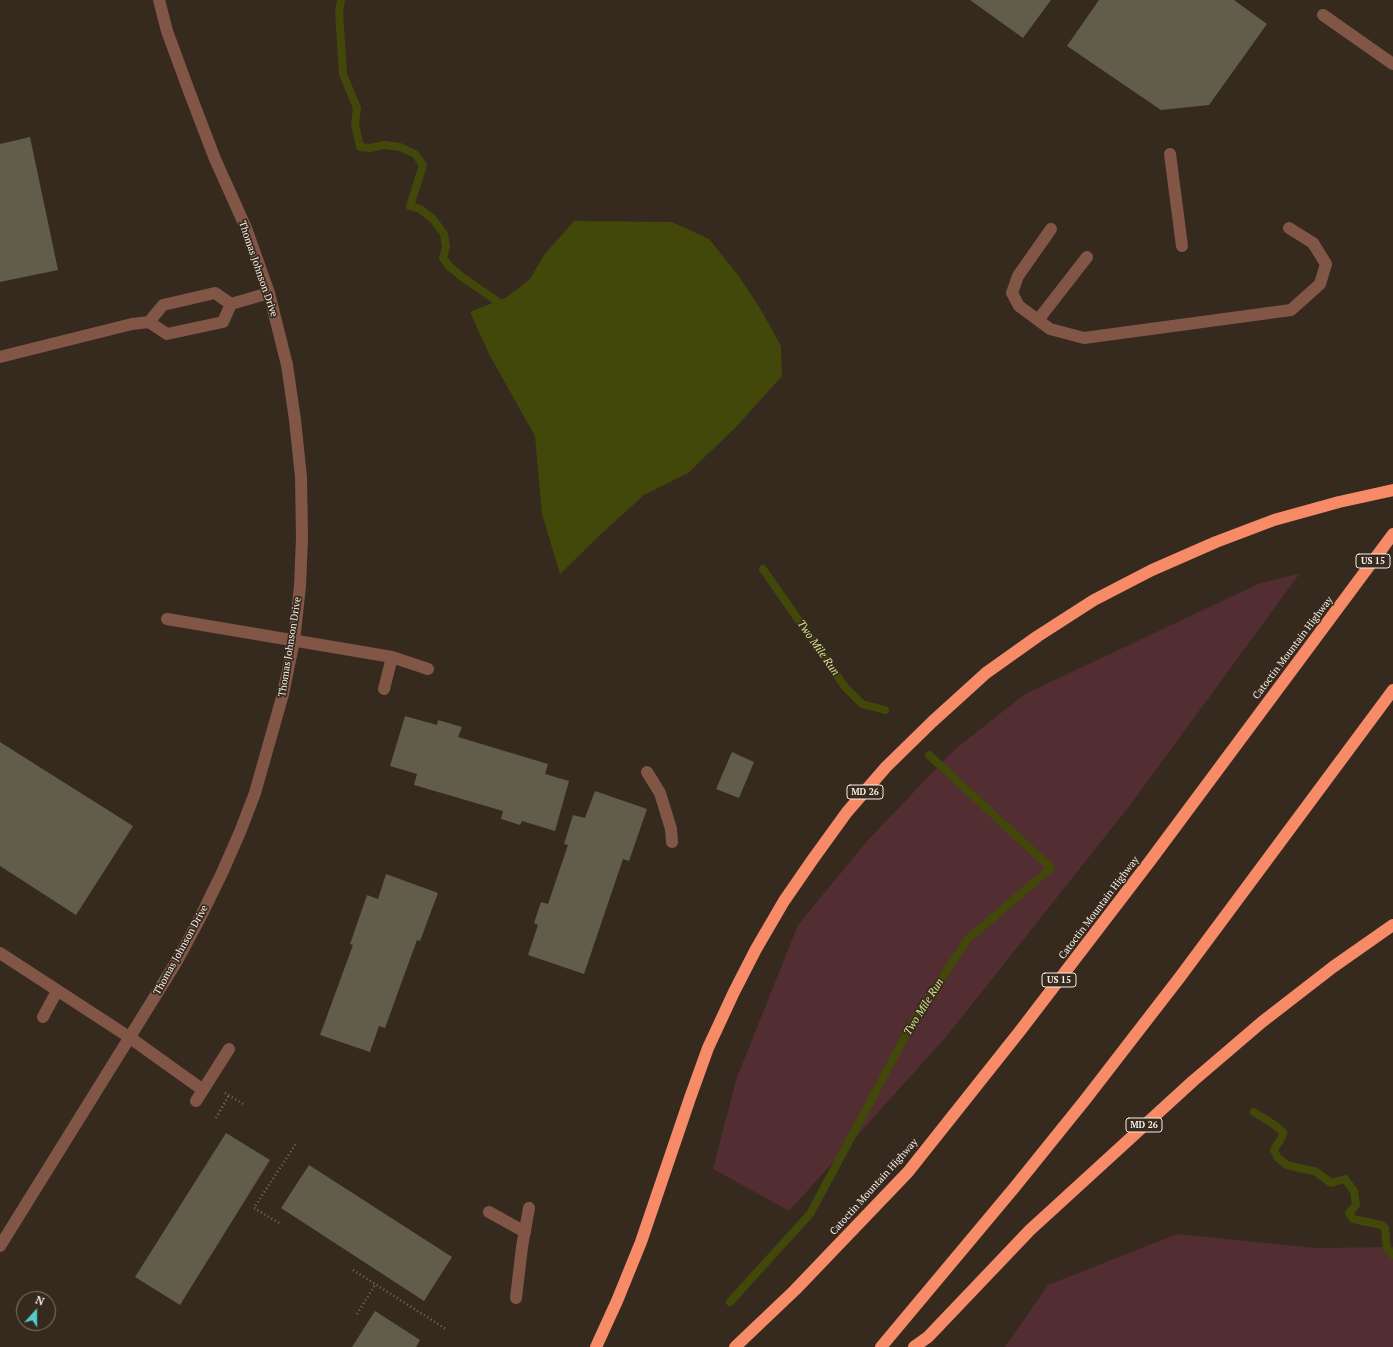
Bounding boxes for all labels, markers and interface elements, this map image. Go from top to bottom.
street label: Thomas Johnson Drive [236,219,280,319]
road number: US 15 [1356,554,1390,568]
street label: Catoctin Mountain Highway [1251,594,1335,702]
street label: Thomas Johnson Drive [276,596,304,698]
water label: Two Mile Run [794,618,842,678]
road number: MD 26 [847,785,883,799]
street label: Catoctin Mountain Highway [1057,854,1141,962]
street label: Thomas Johnson Drive [151,903,211,997]
road number: US 15 [1042,973,1076,987]
water label: Two Mile Run [901,976,947,1038]
road number: MD 26 [1126,1118,1162,1132]
street label: Catoctin Mountain Highway [828,1136,920,1238]
north arrow [16,1291,56,1331]
text: N [34,1293,46,1309]

